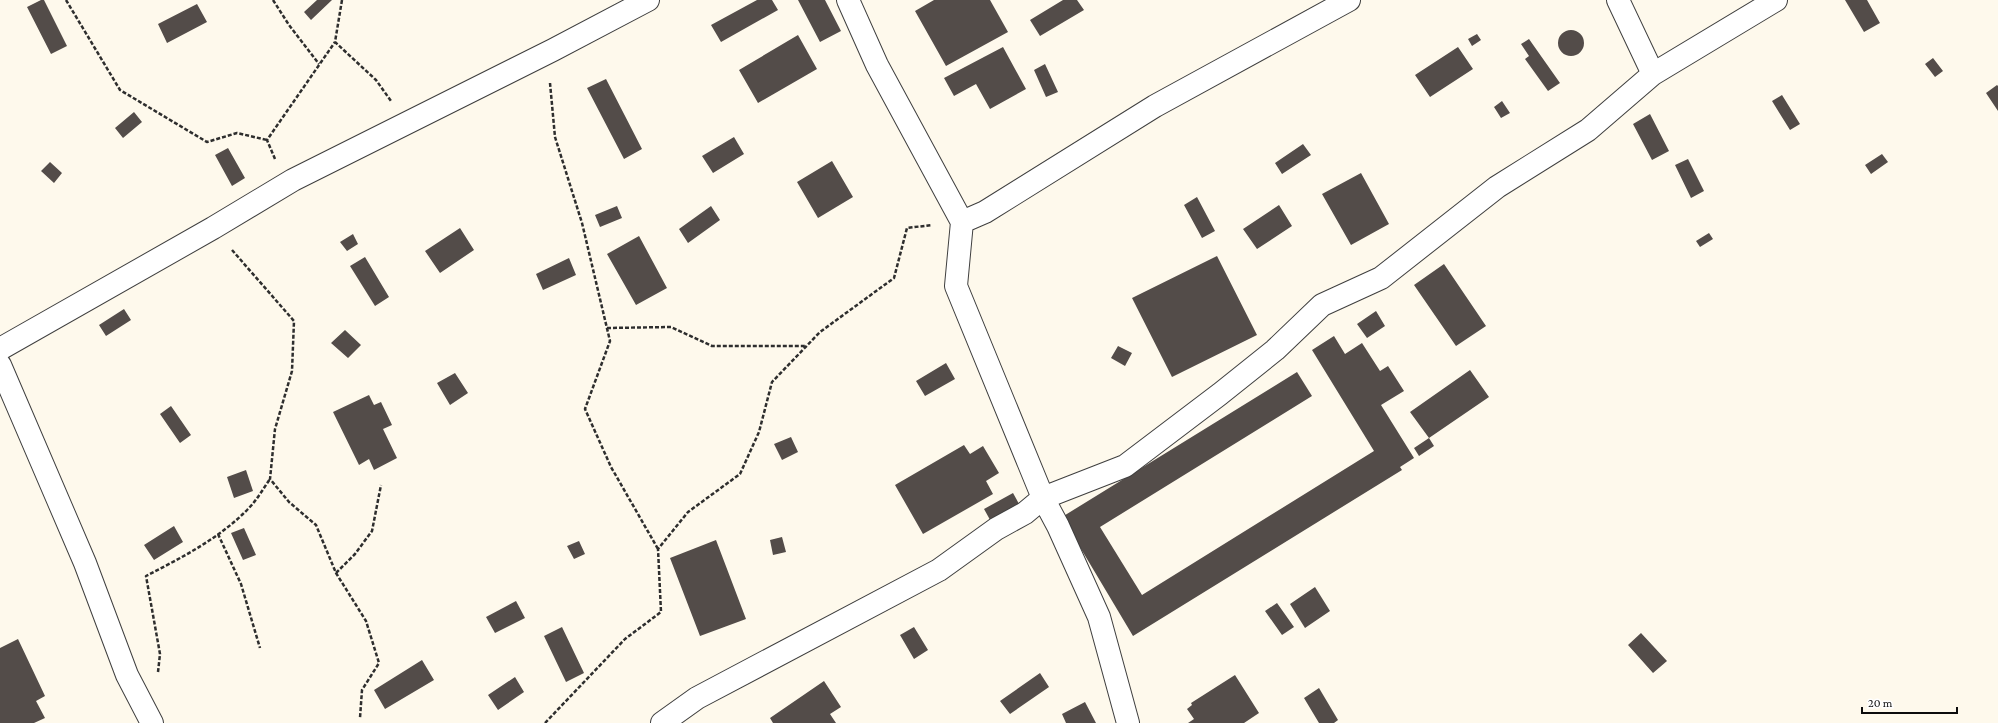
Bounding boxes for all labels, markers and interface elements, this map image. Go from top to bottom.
scale bar [1862,689,1957,715]
text: 20 m [1868,696,1893,710]

